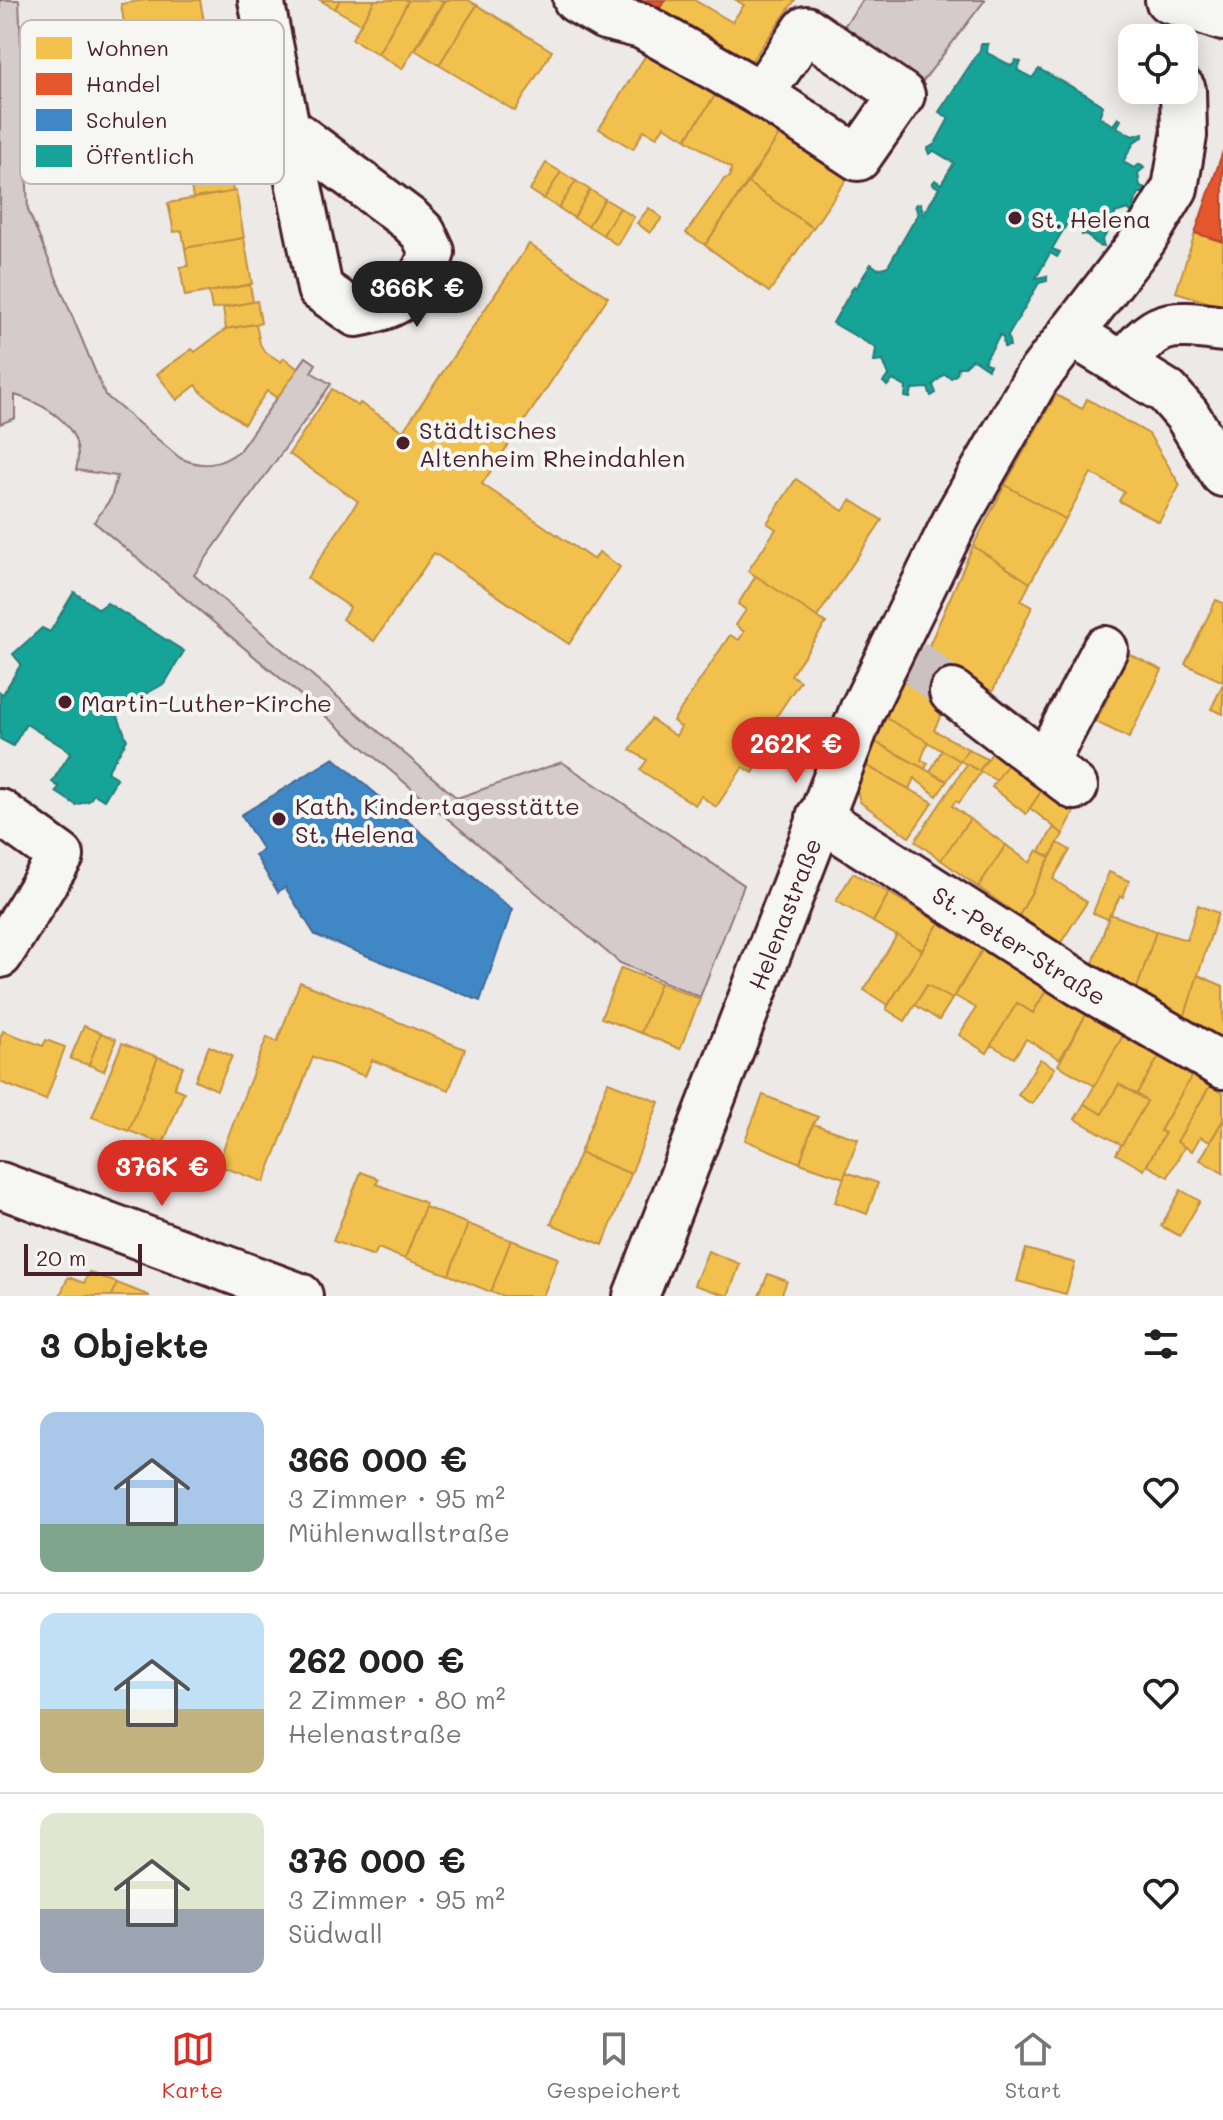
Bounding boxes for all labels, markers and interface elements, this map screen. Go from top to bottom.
legend [20,20,284,184]
map controls [1118,24,1198,104]
button: locate [1118,24,1198,104]
text: Wohnen [86,33,169,62]
text: Handel [86,69,161,98]
text: Schulen [86,105,167,134]
text: Öffentlich [86,141,194,170]
place label: St. Helena [1031,203,1151,234]
marker: St. Helena [1006,209,1024,227]
pin: 366K € [352,261,482,329]
text: 366K € [370,270,464,304]
place label: Städtisches Altenheim Rheindahlen [419,414,685,473]
marker: Städtisches Altenheim Rheindahlen [394,434,412,452]
place label: Martin-Luther-Kirche [81,687,332,718]
marker: Martin-Luther-Kirche [56,693,74,711]
pin: 262K € [731,717,861,785]
text: 262K € [750,726,842,760]
place label: Kath. Kindertagesstätte St. Helena [295,790,580,849]
marker: Kath. Kindertagesstätte St. Helena [270,810,288,828]
street label: Helenastraße [740,833,827,994]
street label: St.-Peter-Straße [927,878,1112,1011]
pin: 376K € [97,1140,227,1208]
text: 376K € [115,1149,209,1183]
scale bar [24,1240,142,1276]
text: 20 m [36,1243,86,1272]
text: 3 Objekte [40,1322,209,1367]
icon: filters [1139,1322,1183,1366]
text: 366 000 € [288,1436,467,1481]
icon: home [104,1444,200,1540]
icon: heart [1139,1470,1183,1514]
text: 3 Zimmer · 95 m² [288,1481,505,1515]
text: Mühlenwallstraße [288,1515,510,1549]
text: 262 000 € [288,1637,464,1682]
icon: home [104,1645,200,1741]
icon: heart [1139,1671,1183,1715]
text: 2 Zimmer · 80 m² [288,1682,505,1716]
text: Helenastraße [288,1716,462,1750]
text: 376 000 € [288,1837,466,1882]
icon: home [104,1845,200,1941]
icon: heart [1139,1871,1183,1915]
text: 3 Zimmer · 95 m² [288,1882,505,1916]
text: Südwall [288,1916,383,1950]
tab: Karte [162,2027,223,2104]
tab: Gespeichert [547,2027,681,2104]
tab: Start [1005,2027,1061,2104]

